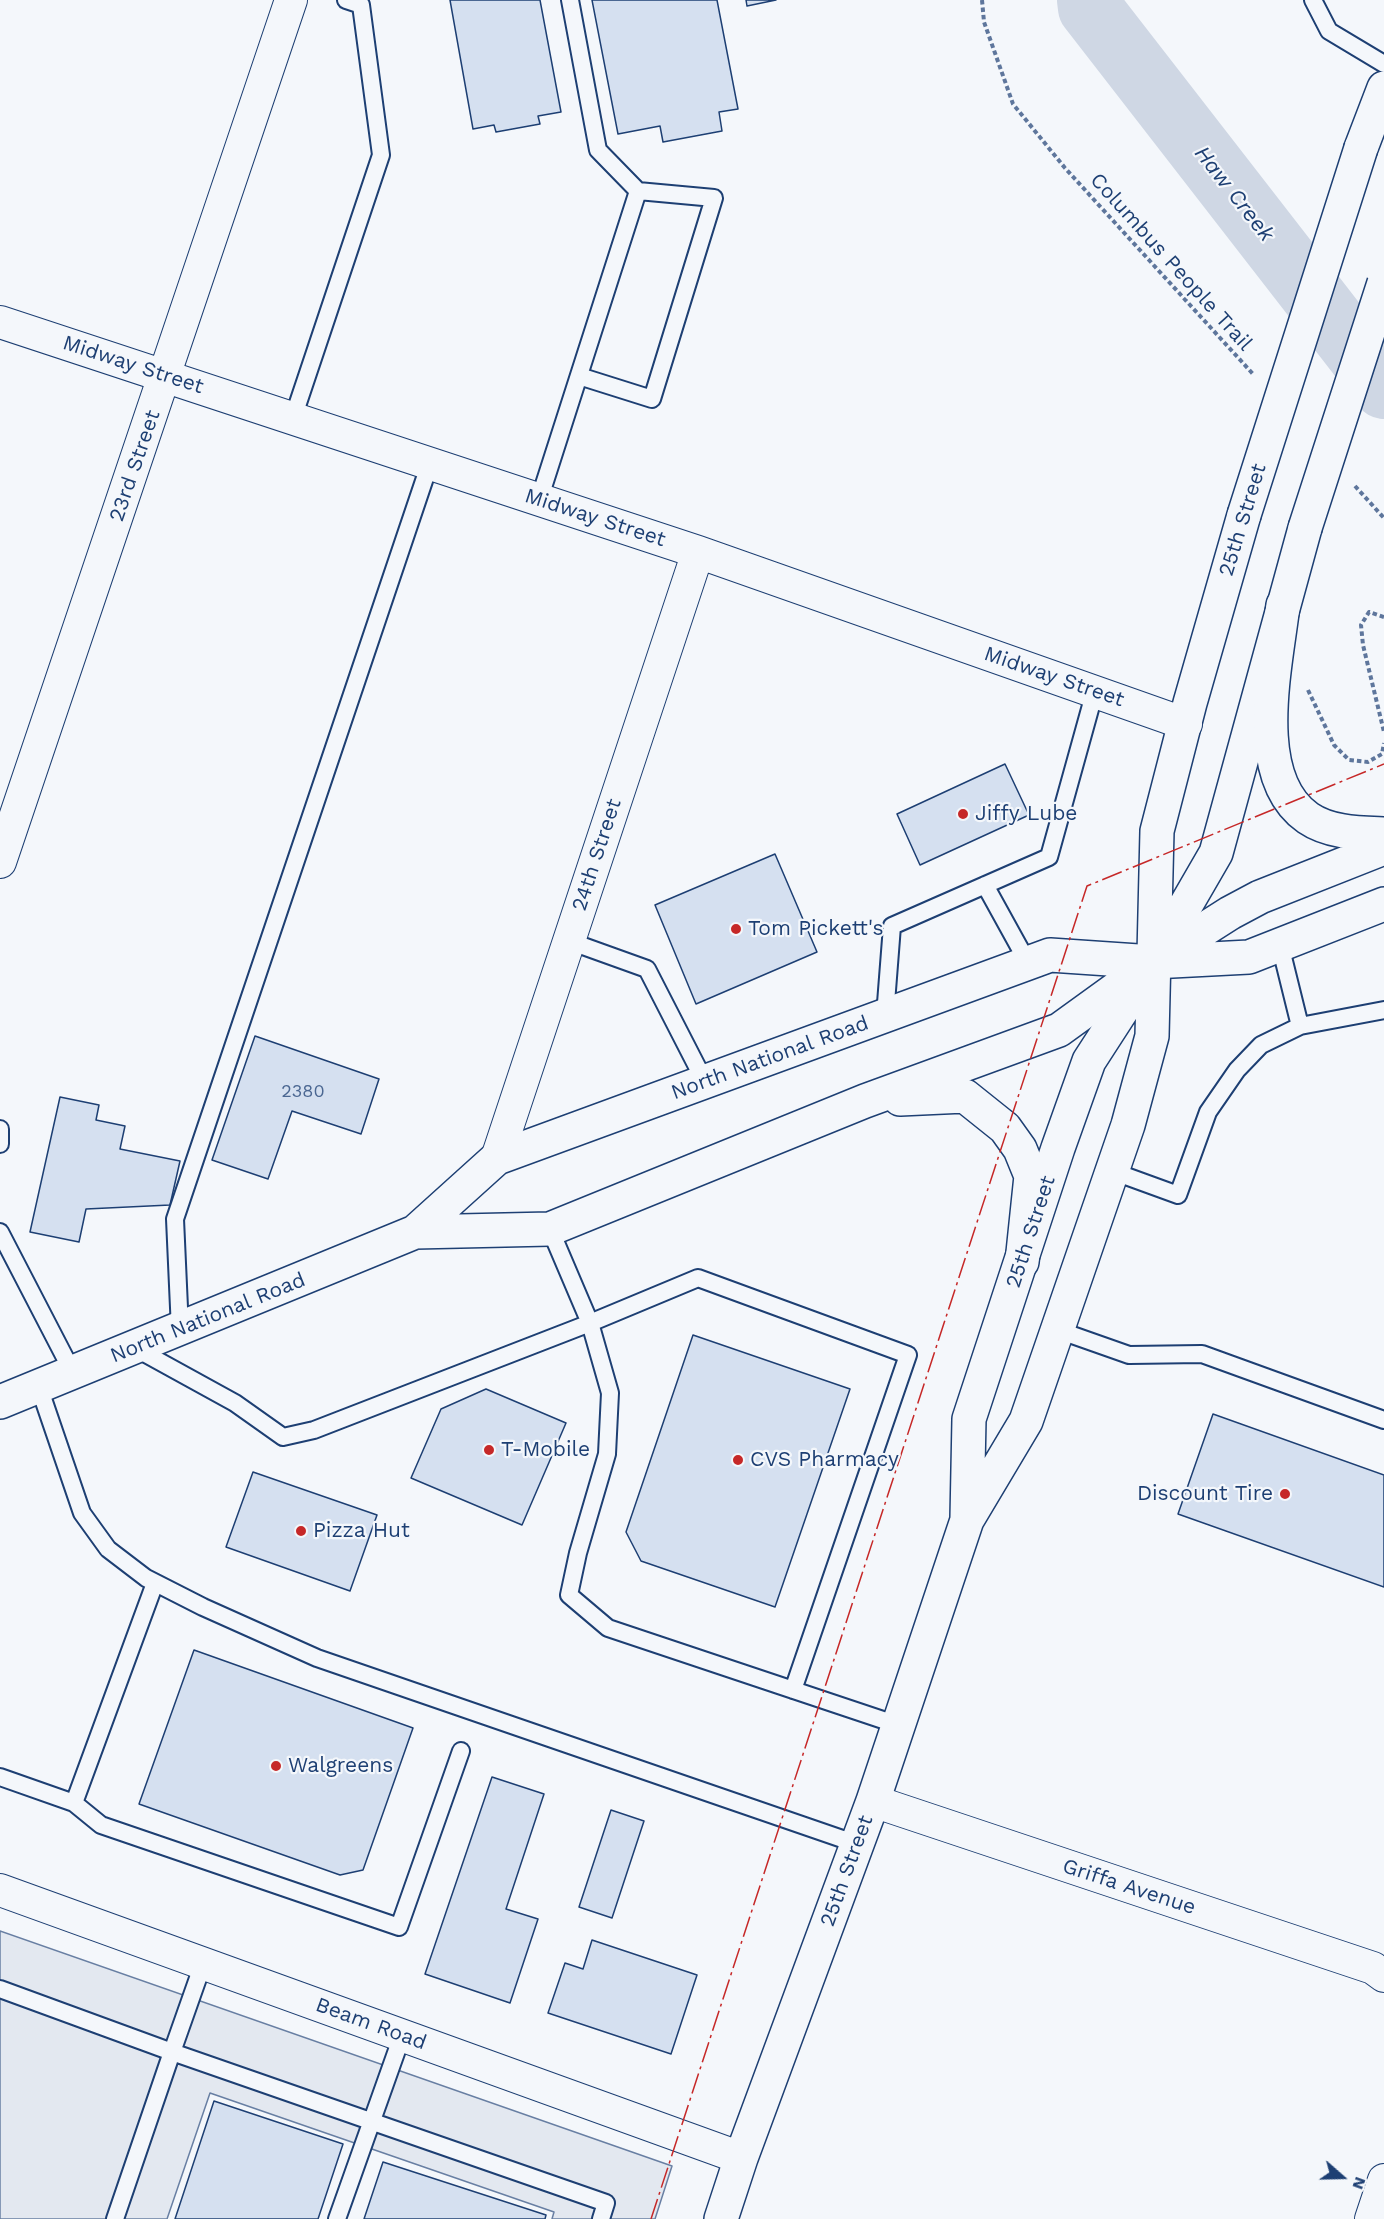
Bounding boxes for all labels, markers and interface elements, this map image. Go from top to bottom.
water label: Haw Creek [1188,141,1280,247]
street label: Columbus People Trail [1085,168,1257,356]
street label: Midway Street [59,330,207,400]
street label: 23rd Street [104,407,166,525]
street label: 25th Street [1214,461,1272,579]
street label: Midway Street [521,483,669,553]
street label: Midway Street [981,641,1127,713]
street label: 24th Street [567,796,627,914]
place label: Jiffy Lube [975,801,1077,827]
marker: Jiffy Lube [956,807,970,821]
place label: Tom Pickett's [748,916,884,942]
marker: Tom Pickett's [729,922,743,936]
street label: North National Road [668,1011,872,1105]
house number: 2380 [281,1081,325,1103]
street label: 25th Street [1001,1173,1061,1291]
street label: North National Road [107,1267,309,1369]
place label: T-Mobile [501,1437,590,1463]
marker: T-Mobile [482,1443,496,1457]
place label: CVS Pharmacy [750,1447,899,1473]
marker: CVS Pharmacy [731,1453,745,1467]
place label: Discount Tire [1137,1481,1273,1507]
marker: Discount Tire [1278,1487,1292,1501]
place label: Pizza Hut [313,1518,410,1544]
marker: Pizza Hut [294,1524,308,1538]
place label: Walgreens [288,1753,393,1779]
marker: Walgreens [269,1759,283,1773]
street label: 25th Street [815,1812,879,1930]
street label: Griffa Avenue [1059,1854,1199,1920]
street label: Beam Road [312,1992,430,2056]
north arrow [1312,2147,1372,2207]
text: N [1348,2174,1370,2192]

